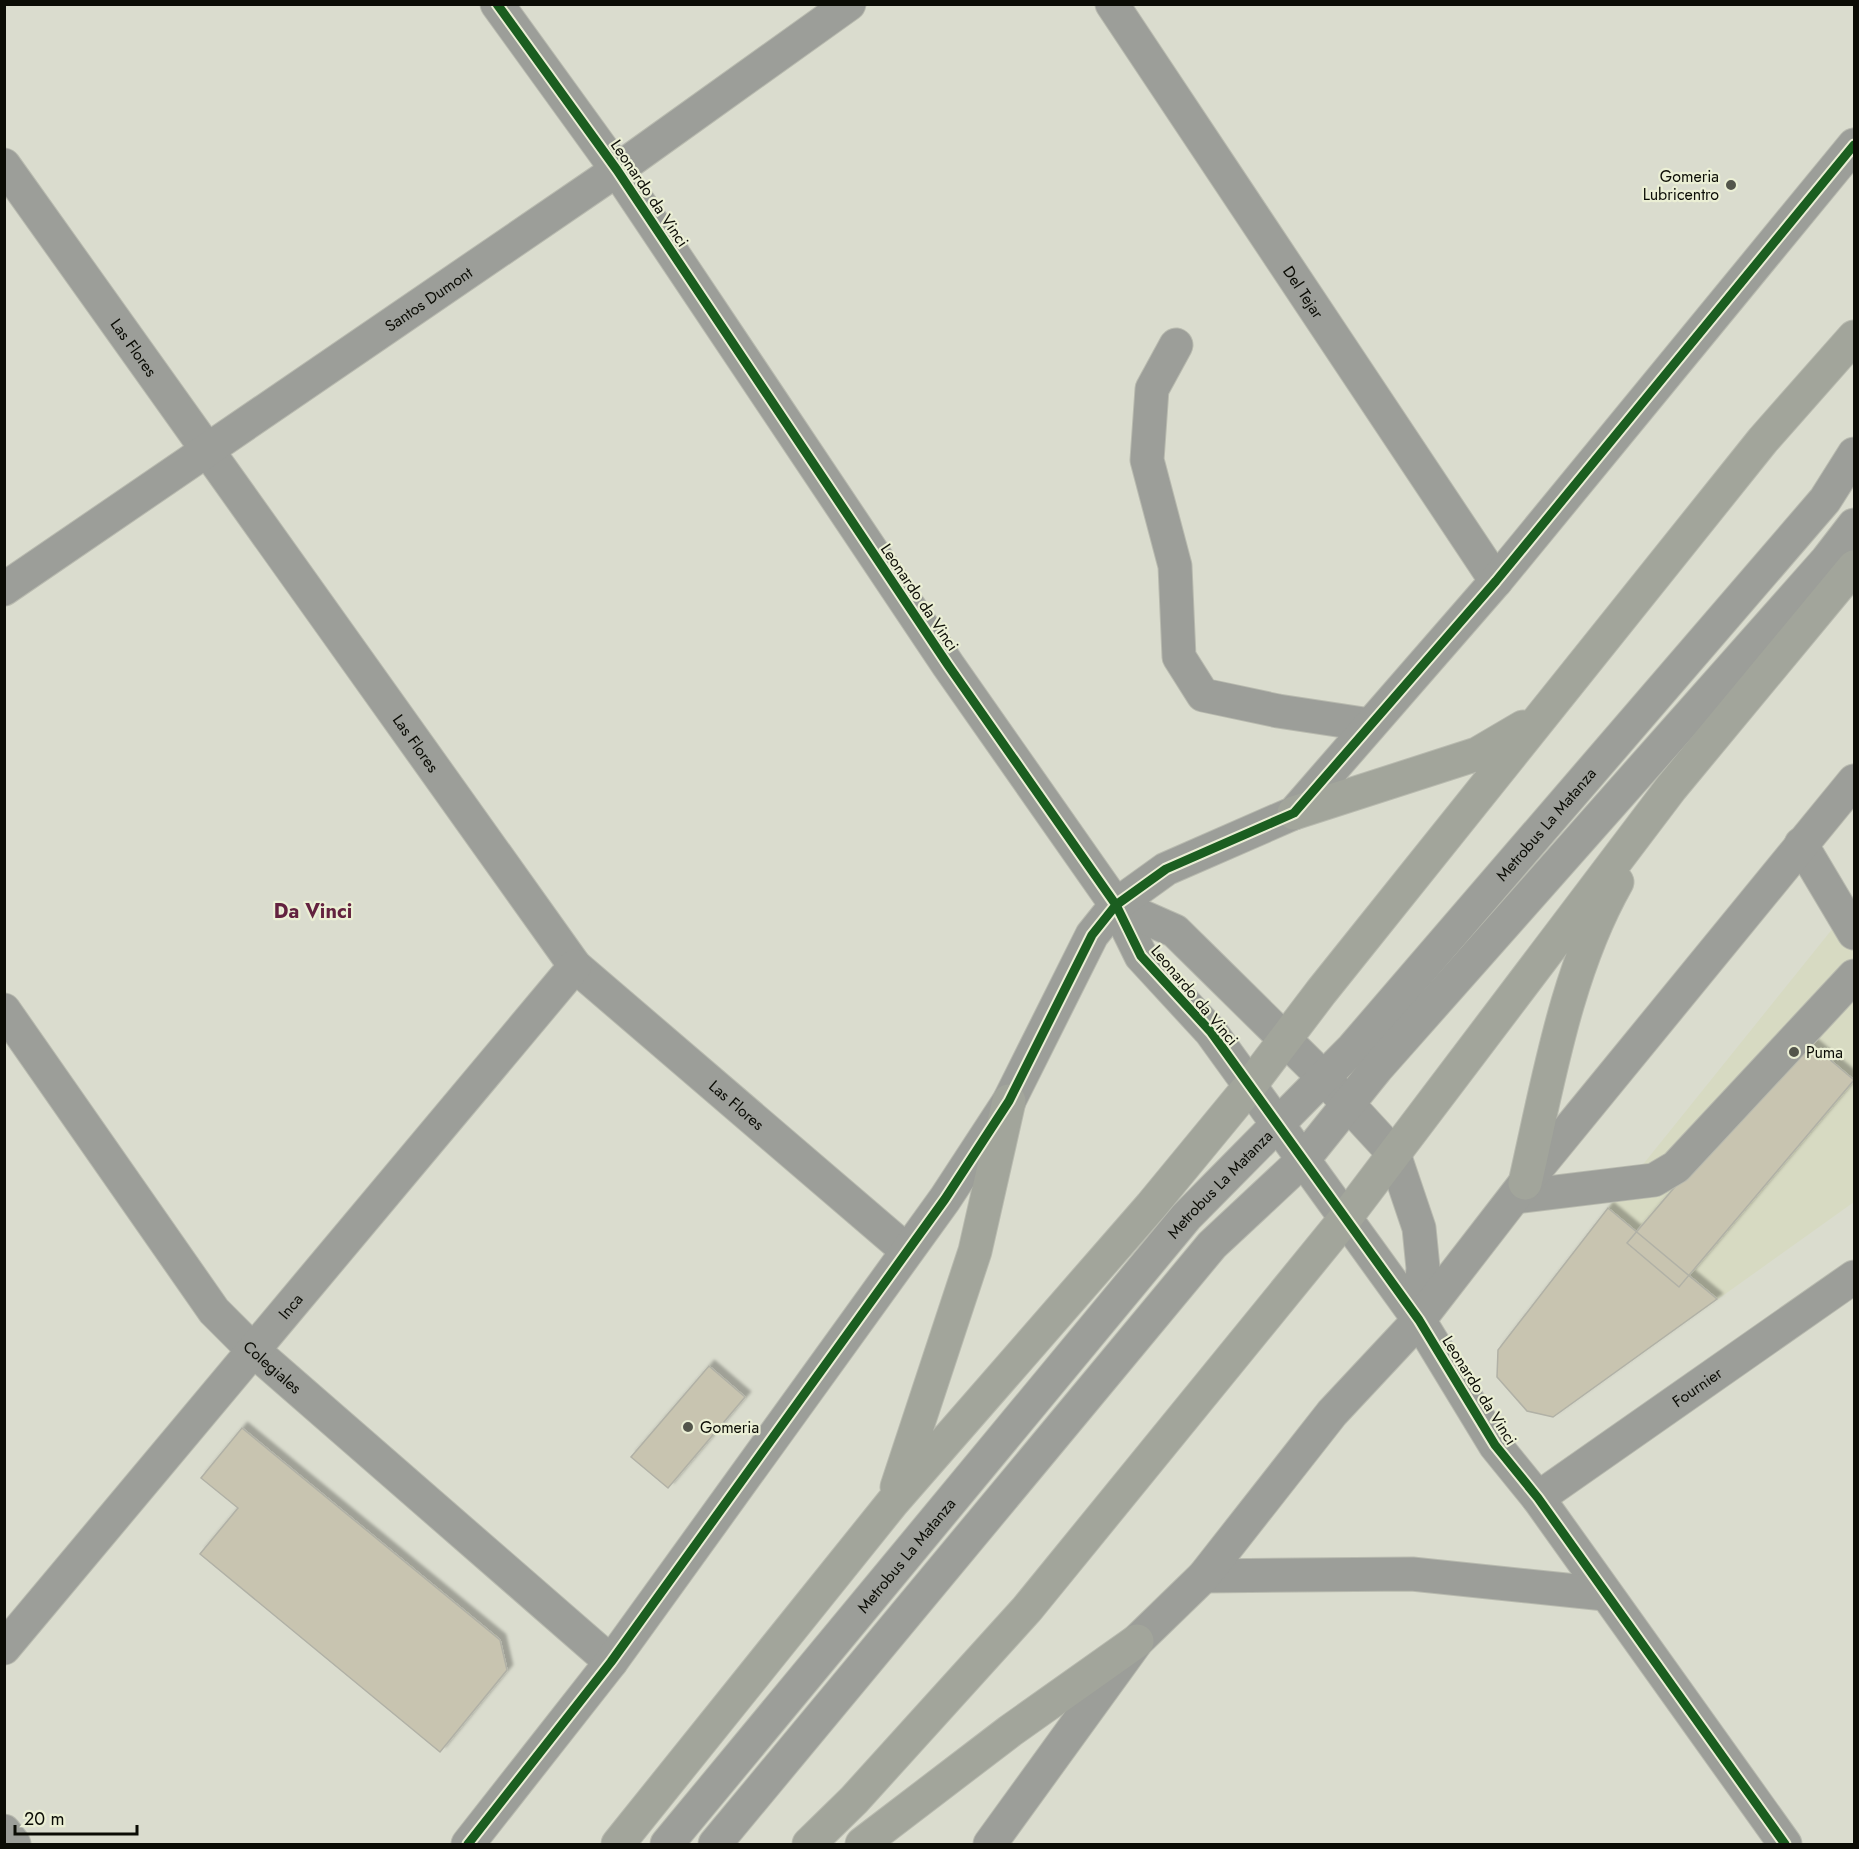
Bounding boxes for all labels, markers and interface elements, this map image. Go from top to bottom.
street label: Leonardo da Vinci [605,135,694,252]
place label: Gomeria Lubricentro [1643,165,1719,206]
marker: Gomeria Lubricentro [1724,178,1738,192]
street label: Santos Dumont [380,261,477,338]
street label: Del Tejar [1277,261,1329,324]
street label: Las Flores [105,314,162,381]
street label: Leonardo da Vinci [875,539,964,656]
street label: Las Flores [387,710,444,777]
street label: Metrobus La Matanza [1491,763,1602,886]
district label: Da Vinci [274,897,352,926]
street label: Leonardo da Vinci [1146,940,1244,1051]
place label: Puma [1806,1041,1843,1064]
marker: Puma [1787,1045,1801,1059]
street label: Las Flores [704,1075,769,1136]
street label: Metrobus La Matanza [1162,1125,1278,1244]
street label: Inca [273,1288,308,1324]
street label: Leonardo da Vinci [1437,1331,1522,1449]
street label: Colegiales [238,1335,306,1399]
street label: Fournier [1668,1361,1727,1413]
place label: Gomeria [700,1416,759,1439]
marker: Gomeria [681,1420,695,1434]
street label: Metrobus La Matanza [852,1493,961,1618]
scale bar [15,1798,136,1836]
text: 20 m [24,1806,64,1832]

